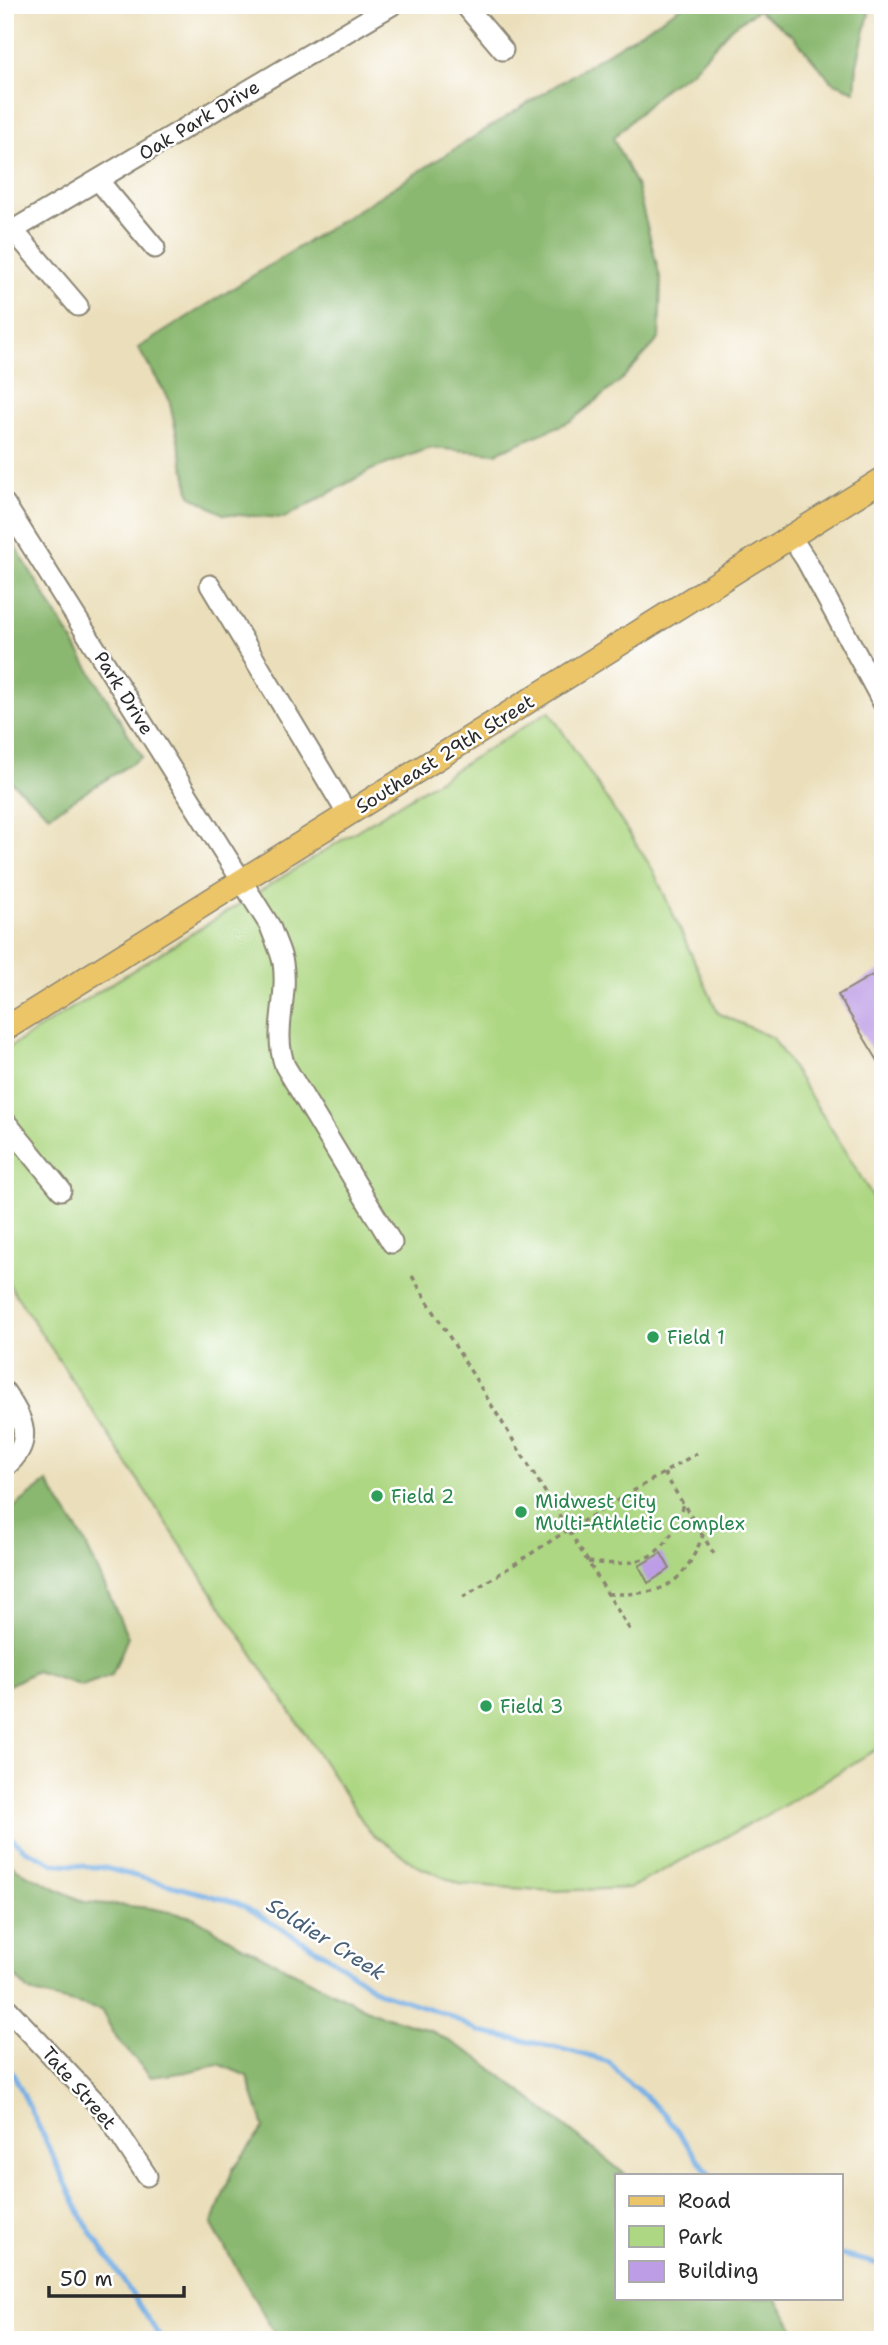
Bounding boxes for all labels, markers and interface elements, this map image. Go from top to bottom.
street label: Oak Park Drive [134,74,264,166]
street label: Park Drive [89,647,159,739]
street label: Southeast 29th Street [351,689,539,819]
place label: Field 1 [667,1325,725,1350]
marker: Field 1 [645,1329,661,1345]
place label: Field 2 [391,1484,454,1509]
marker: Field 2 [369,1488,385,1504]
place label: Midwest City Multi-Athletic Complex [535,1489,745,1536]
marker: Midwest City Multi-Athletic Complex [513,1504,529,1520]
place label: Field 3 [500,1694,563,1719]
marker: Field 3 [478,1698,494,1714]
water label: Soldier Creek [261,1891,391,1987]
street label: Tate Street [36,2041,122,2135]
legend [615,2174,842,2300]
text: Road [678,2187,731,2215]
text: Park [678,2223,723,2251]
scale bar [49,2254,184,2298]
text: Building [678,2257,758,2285]
text: 50 m [60,2265,113,2293]

